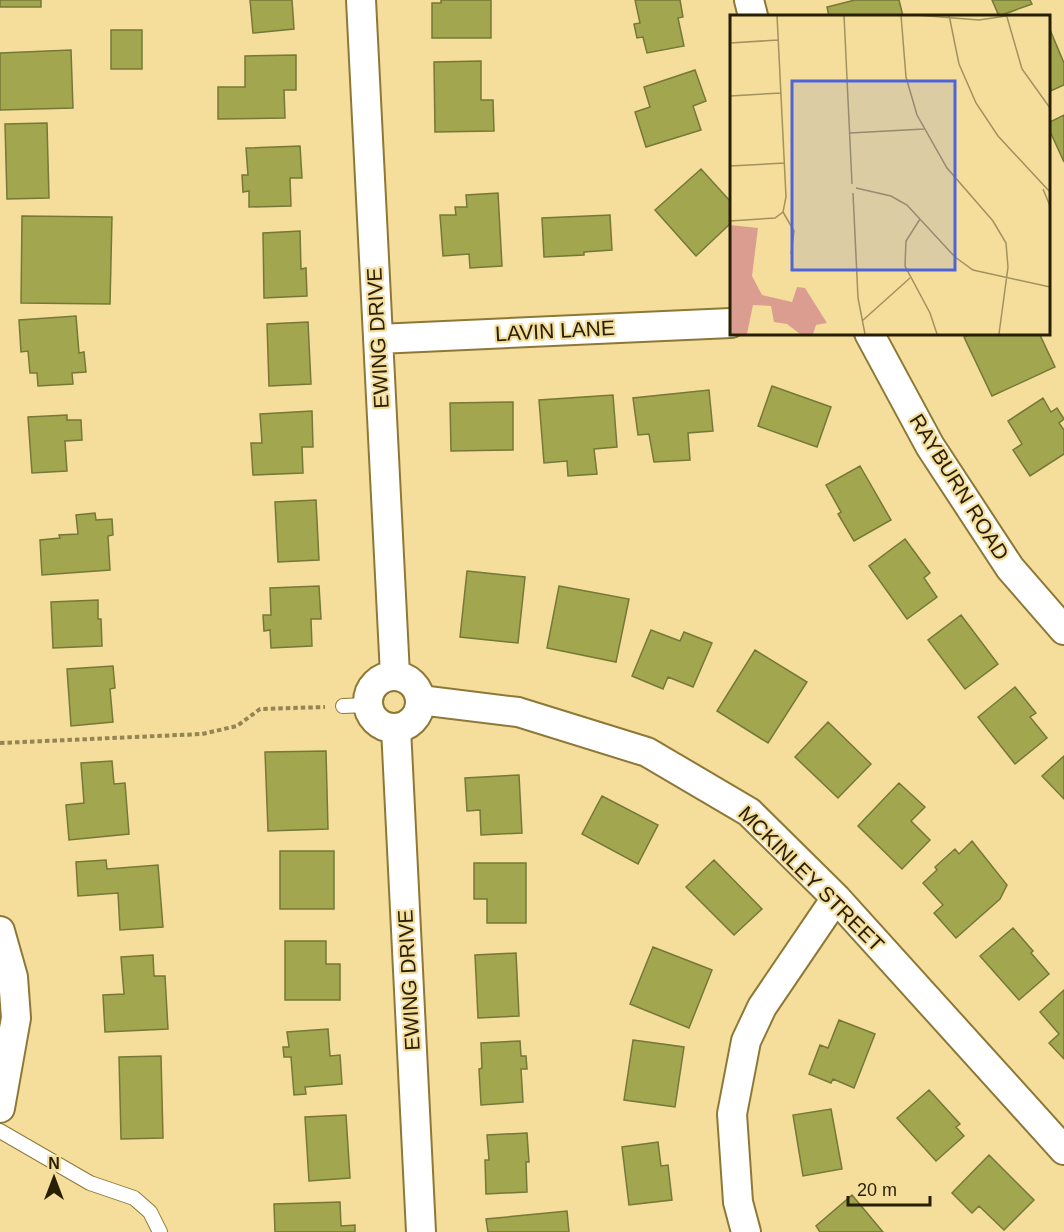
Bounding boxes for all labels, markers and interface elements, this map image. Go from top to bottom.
inset map [730,15,1049,334]
street label: EWING DRIVE [362,267,393,409]
street label: LAVIN LANE [495,316,615,345]
street label: RAYBURN ROAD [905,410,1014,564]
street label: MCKINLEY STREET [734,801,889,956]
street label: EWING DRIVE [393,909,424,1051]
north arrow [24,1148,84,1208]
text: N [48,1155,60,1172]
scale bar [848,1169,930,1207]
text: 20 m [857,1180,897,1200]

